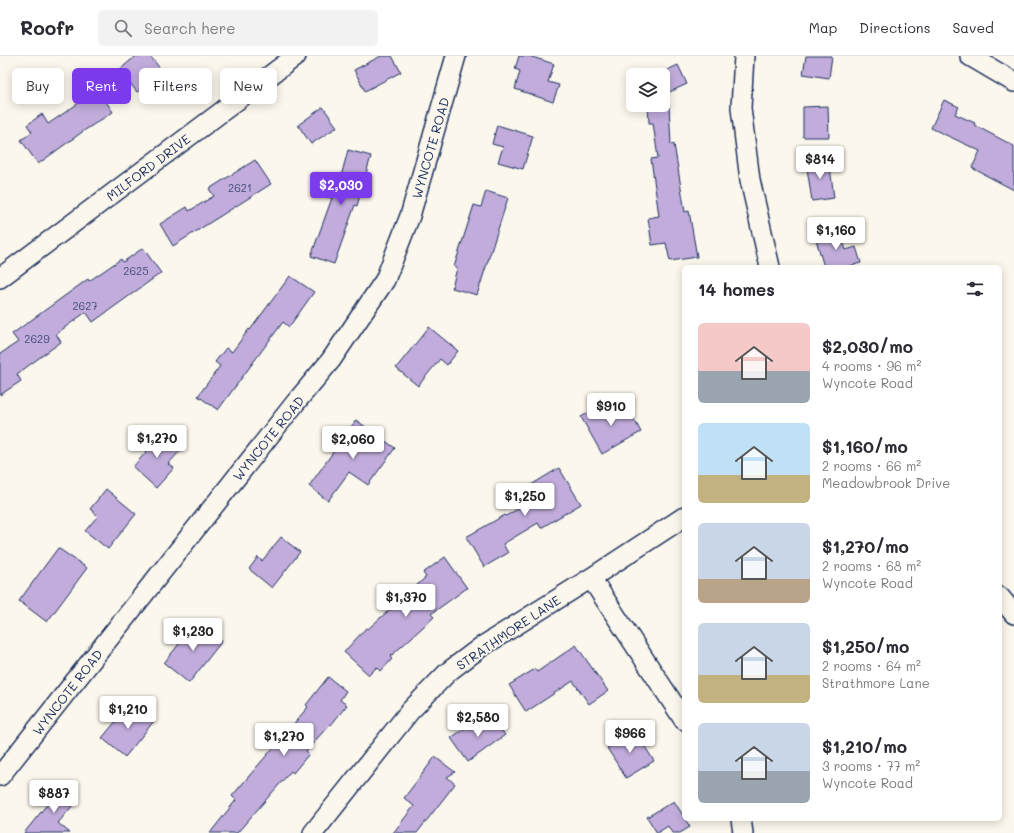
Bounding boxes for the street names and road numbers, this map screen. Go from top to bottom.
street label: WYNCOTE ROAD [407,95,453,201]
street label: MILFORD DRIVE [103,130,193,204]
street label: WYNCOTE ROAD [229,392,308,484]
street label: STRATHMORE LANE [453,591,563,673]
street label: WYNCOTE ROAD [28,646,106,738]

